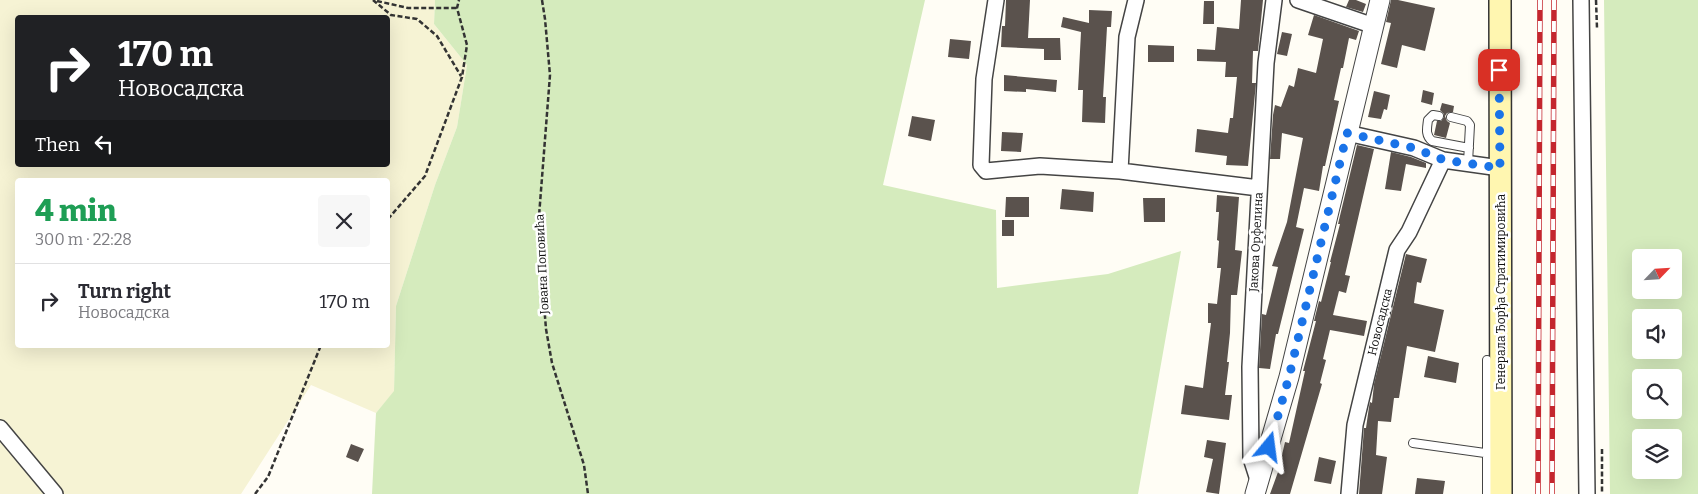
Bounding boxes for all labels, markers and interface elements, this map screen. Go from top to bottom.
text: 170 m [118,33,213,75]
icon: right [35,35,100,100]
pin [1478,49,1520,91]
icon: arrive [1485,56,1513,84]
text: Новосадска [118,75,244,102]
icon: left [90,130,118,158]
text: Then [35,133,80,156]
street label: Јакова Орфелина [1246,191,1266,293]
text: 4 min [35,193,117,229]
street label: Генерала Ђорђа Стратимировића [1494,194,1508,390]
button: close [318,195,370,247]
street label: Јована Поповића [532,213,552,315]
text: 300 m · 22:28 [35,230,132,249]
north arrow [1632,249,1682,299]
map controls [1632,249,1682,479]
text: Turn right [78,280,171,303]
street label: Новосадска [1365,286,1395,357]
icon: right [35,287,63,315]
text: 170 m [319,290,370,313]
text: Новосадска [78,303,170,322]
button: sound [1632,309,1682,359]
button: search [1632,369,1682,419]
position arrow [1242,420,1294,472]
button: layers [1632,429,1682,479]

